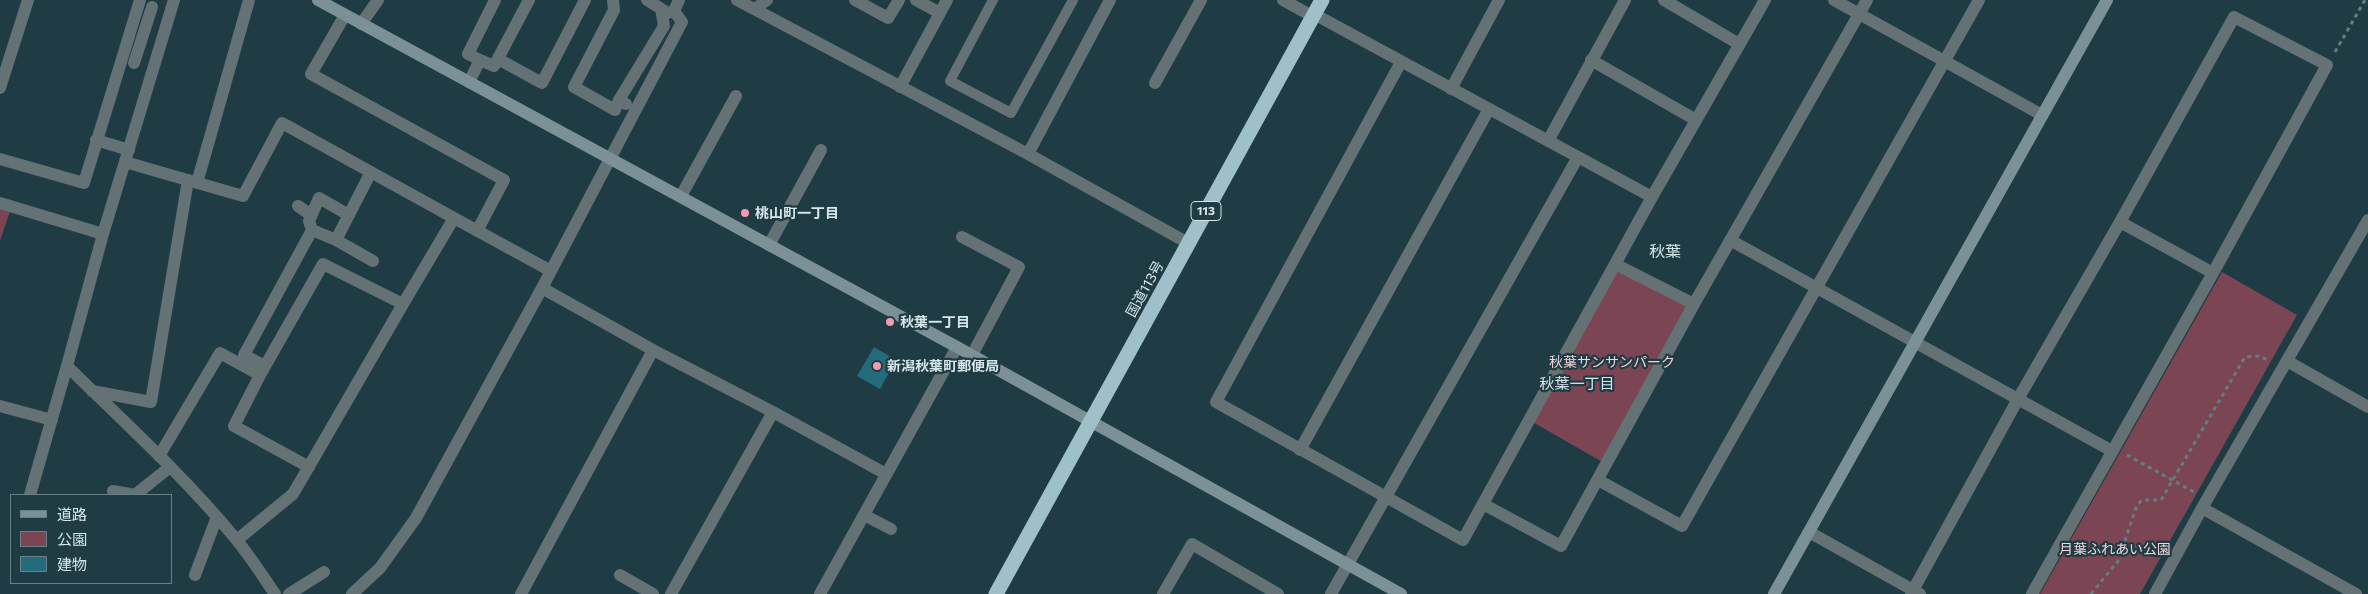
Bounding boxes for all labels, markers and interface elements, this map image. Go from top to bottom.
road number: 113 [1191,202,1221,220]
place label: 桃山町一丁目 [755,205,839,221]
marker: 桃山町一丁目 [739,207,751,219]
district label: 秋葉 [1649,242,1681,262]
street label: 国道113号 [1123,258,1167,320]
place label: 秋葉一丁目 [900,314,970,330]
marker: 秋葉一丁目 [884,316,896,328]
park label: 秋葉サンサンパーク [1549,354,1675,370]
place label: 新潟秋葉町郵便局 [887,358,999,374]
marker: 新潟秋葉町郵便局 [871,360,883,372]
district label: 秋葉一丁目 [1540,375,1614,393]
legend [10,494,172,584]
text: 道路 [57,505,87,523]
text: 公園 [57,530,87,548]
park label: 月葉ふれあい公園 [2059,541,2171,557]
text: 建物 [57,555,87,573]

